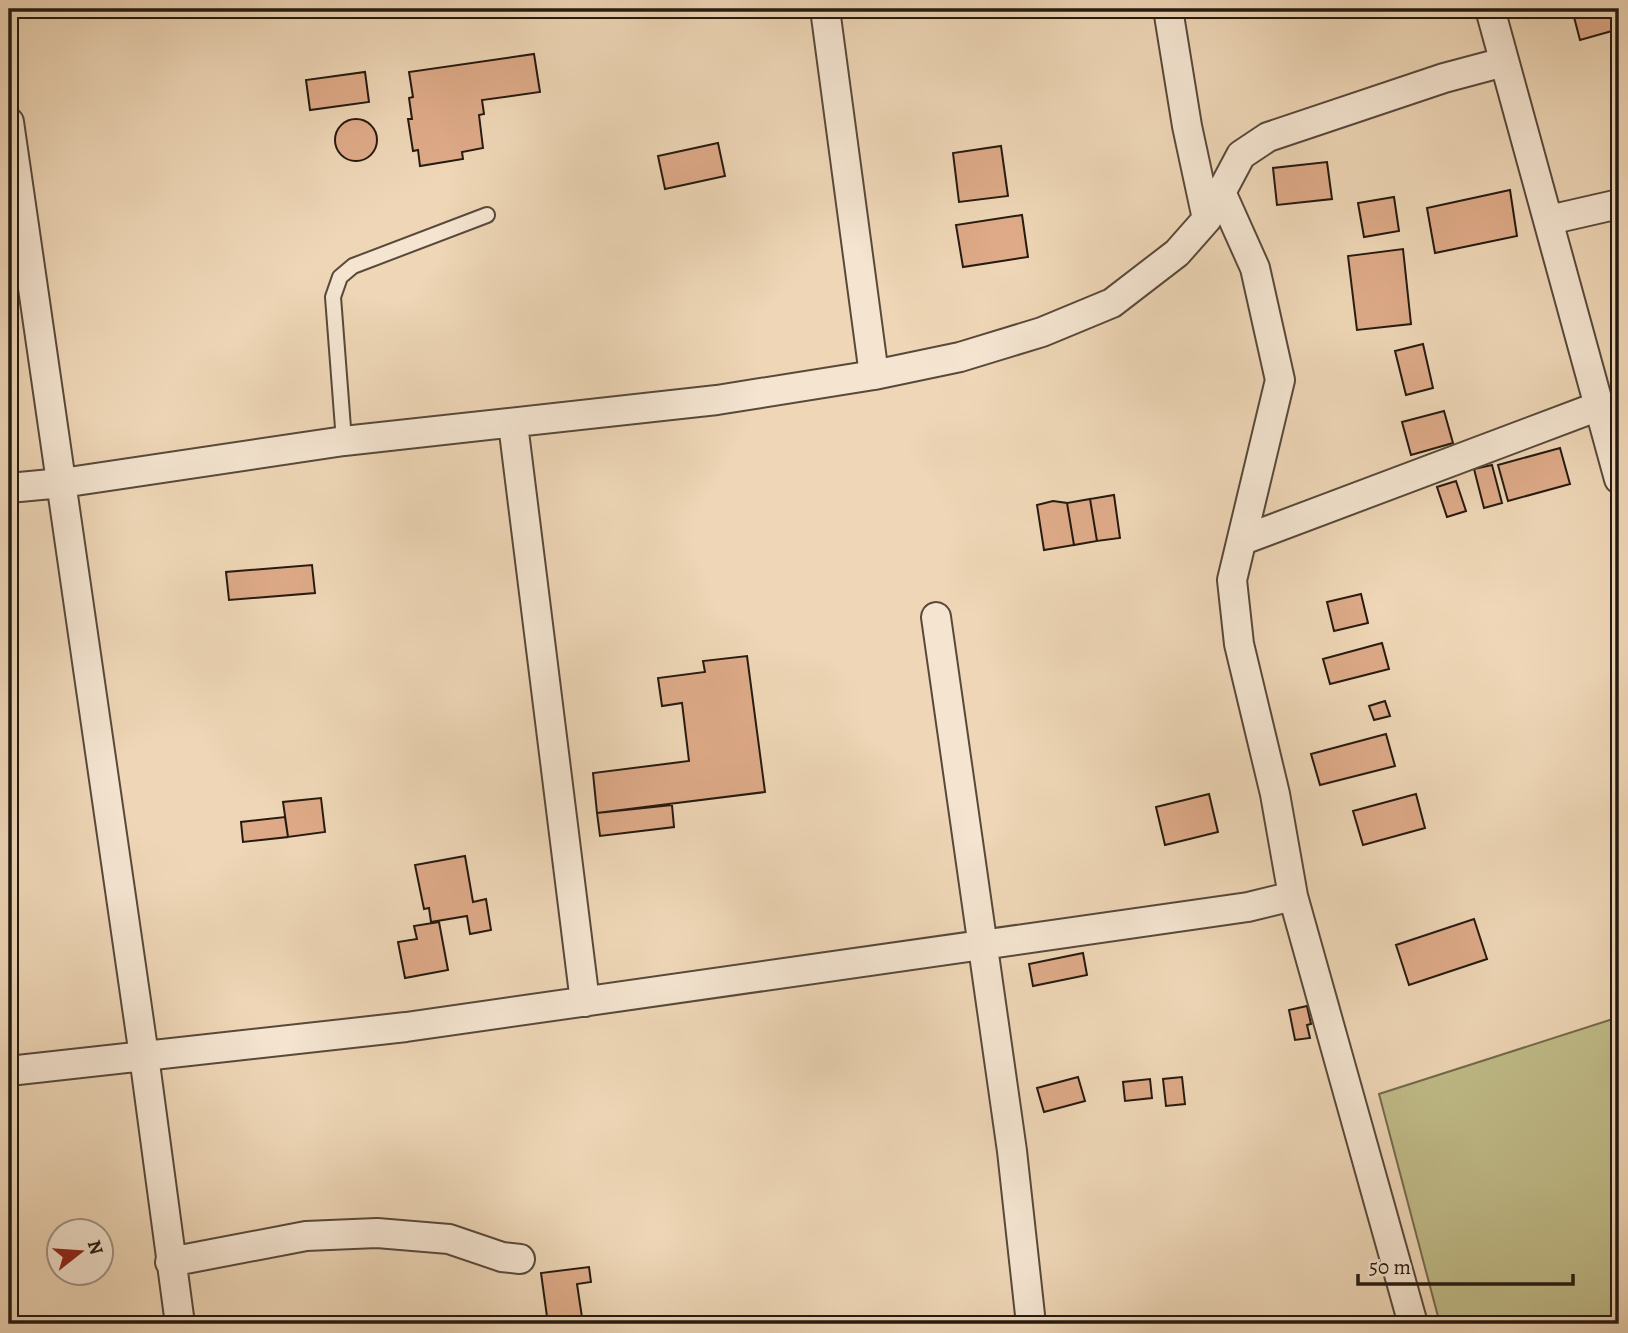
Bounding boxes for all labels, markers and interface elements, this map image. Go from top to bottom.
north arrow [46,1218,116,1288]
text: N [81,1237,110,1258]
scale bar [1358,1242,1574,1286]
text: 50 m [1369,1253,1411,1281]

